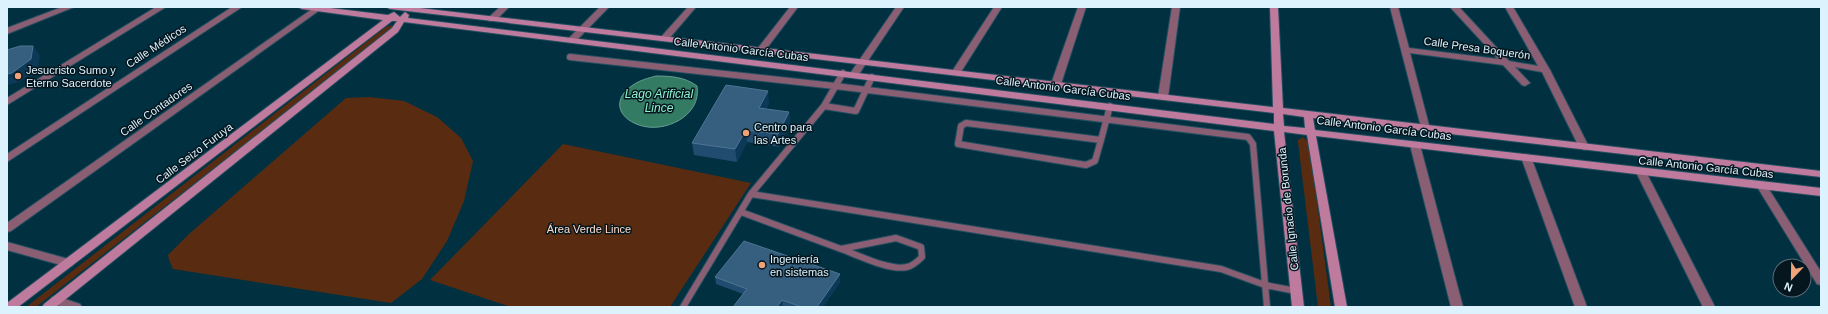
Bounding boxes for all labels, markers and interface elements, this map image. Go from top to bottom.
street label: Calle Médicos [124,22,189,70]
street label: Calle Antonio García Cubas [673,35,810,63]
street label: Calle Presa Boquerón [1423,35,1531,61]
place label: Jesucristo Sumo y Eterno Sacerdote [26,64,116,89]
marker: Jesucristo Sumo y Eterno Sacerdote [13,71,23,81]
street label: Calle Antonio García Cubas [995,74,1132,102]
street label: Calle Contadores [118,79,195,138]
water label: Lago Arificial Lince [625,87,693,115]
street label: Calle Antonio García Cubas [1316,114,1453,142]
street label: Calle Seizo Furuya [153,120,235,186]
place label: Centro para las Artes [754,121,813,146]
marker: Centro para las Artes [741,128,751,138]
street label: Calle Ignacio de Borunda [1275,146,1300,271]
street label: Calle Antonio García Cubas [1638,154,1775,180]
park label: Área Verde Lince [547,223,631,235]
place label: Ingeniería en sistemas [770,253,829,278]
north arrow [1772,258,1812,298]
marker: Ingeniería en sistemas [757,260,767,270]
text: N [1782,280,1794,294]

